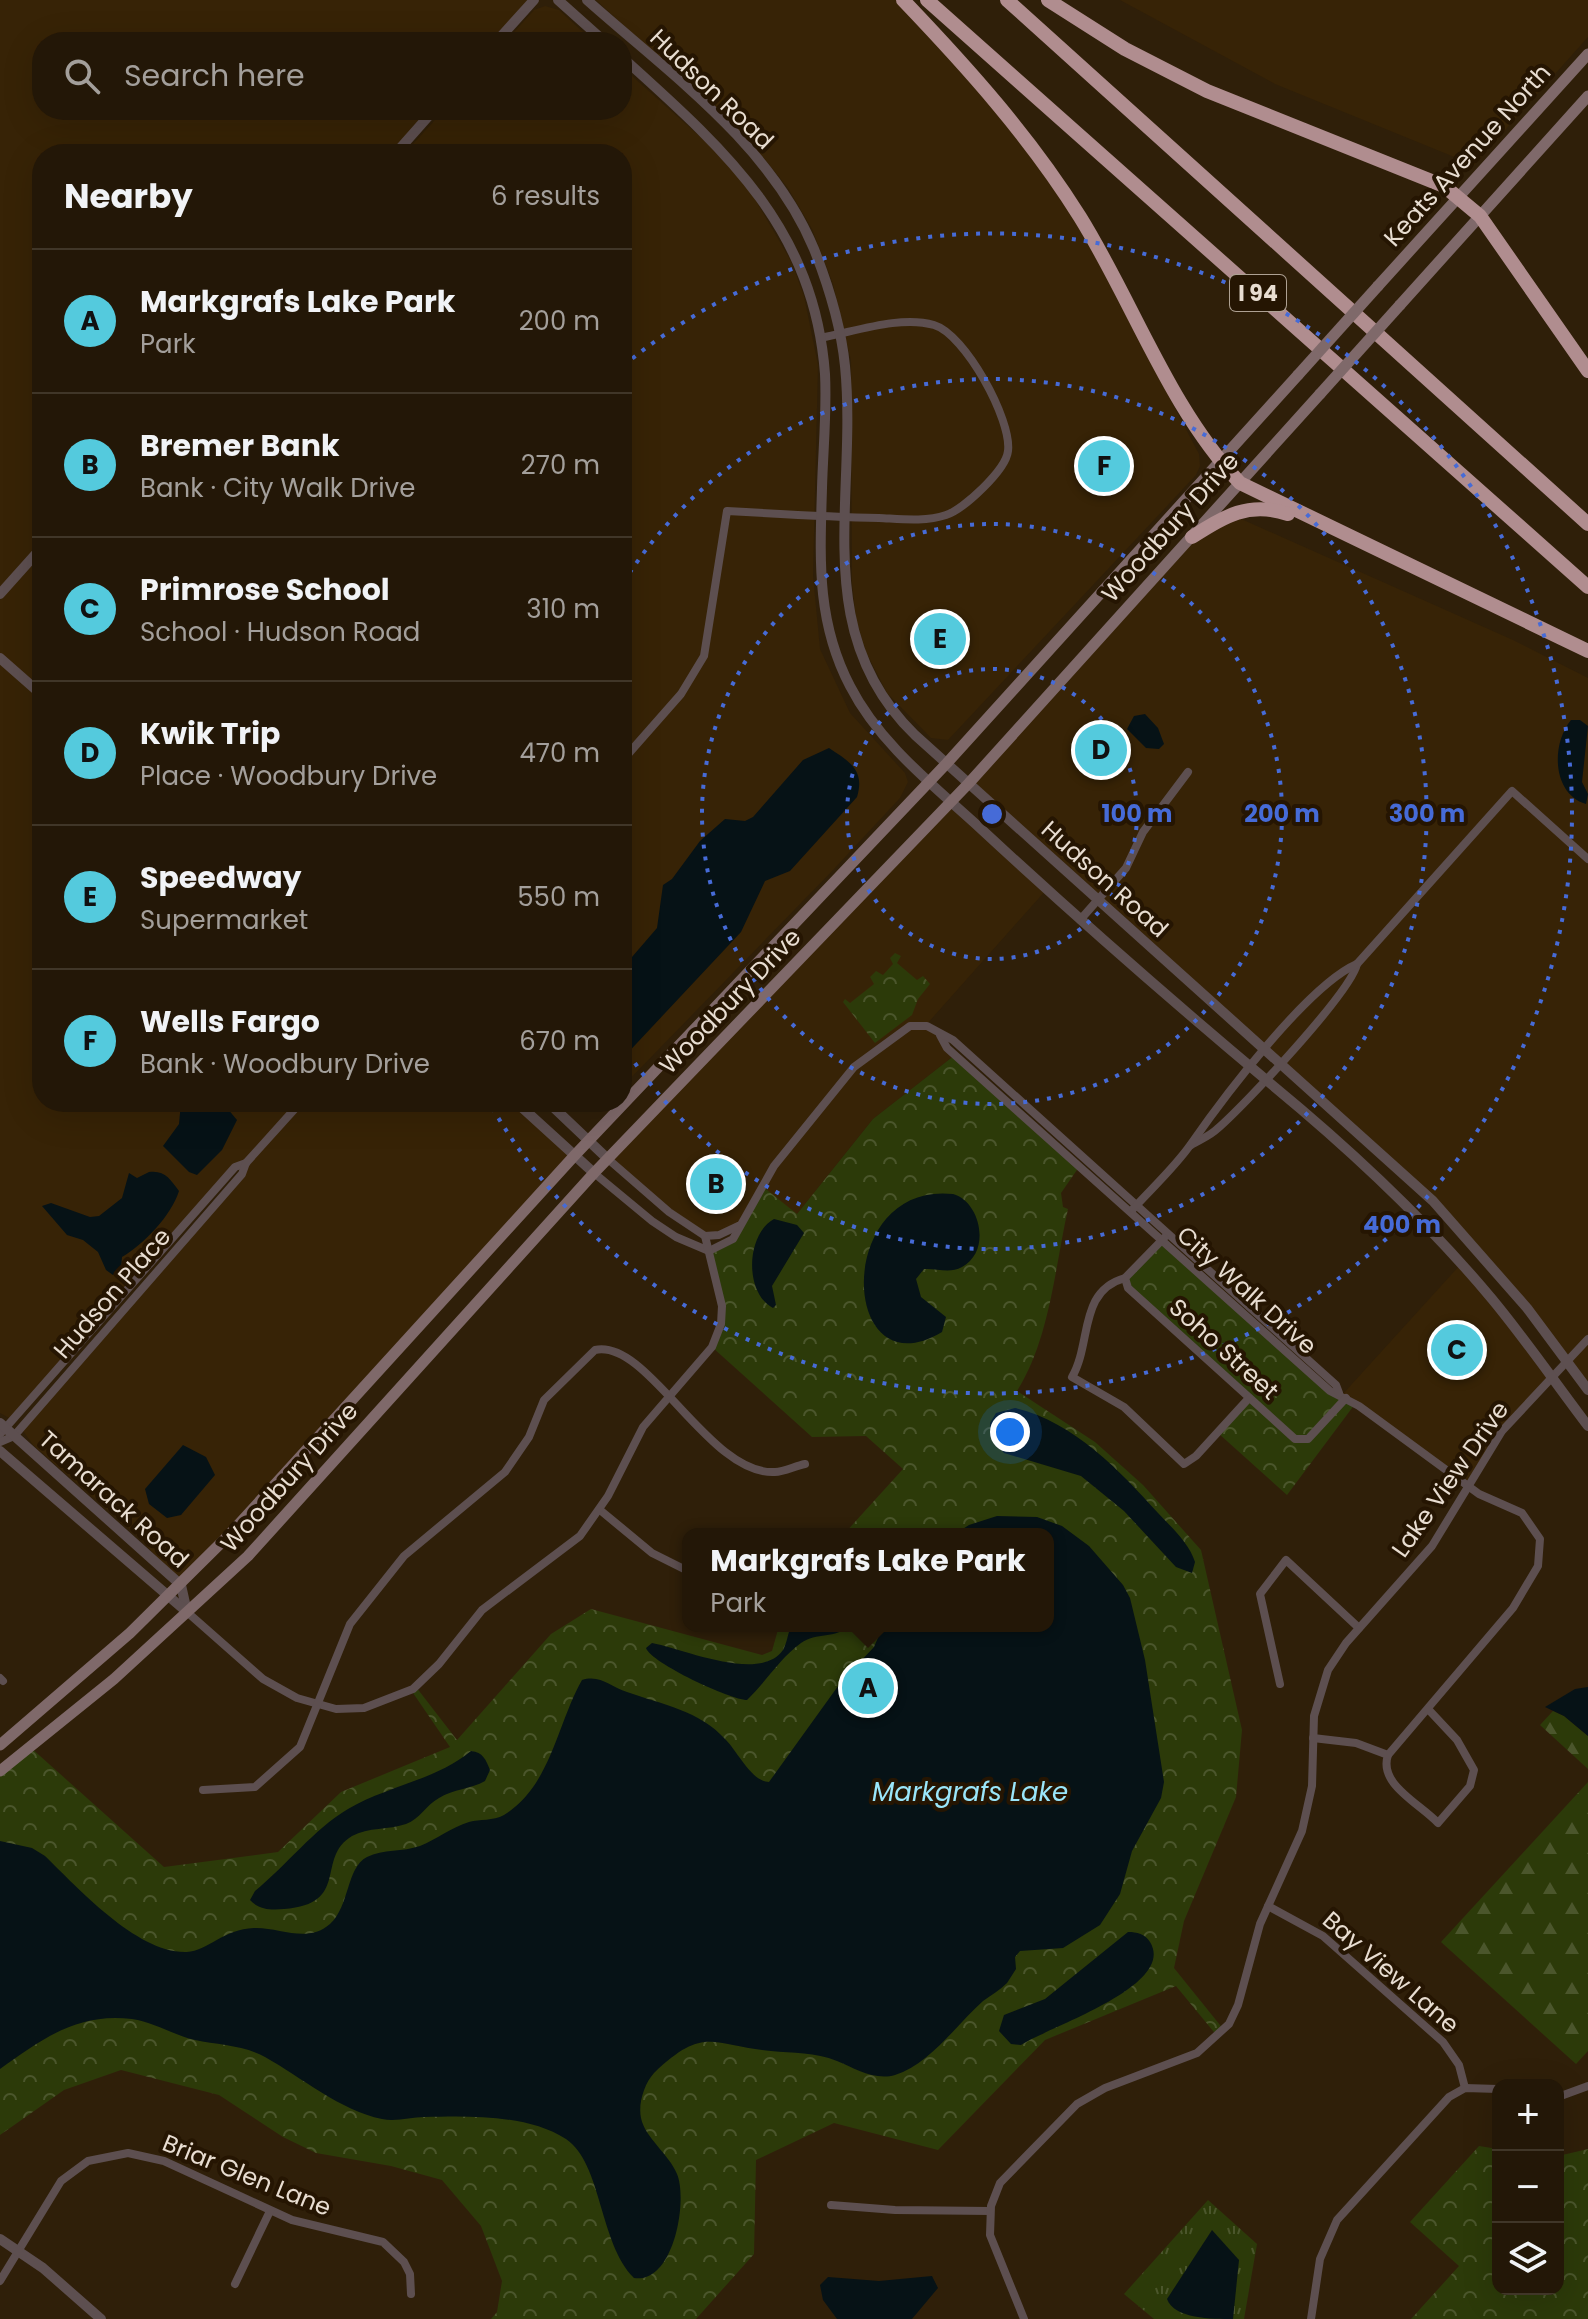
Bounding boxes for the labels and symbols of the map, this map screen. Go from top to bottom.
street label: Hudson Road [643,21,781,157]
street label: Keats Avenue North [1376,57,1558,253]
road number: I 94 [1230,275,1286,311]
pin: F [1078,436,1130,496]
street label: Woodbury Drive [1094,445,1246,609]
pin: E [914,609,966,669]
pin: D [1075,720,1127,780]
text: 100 m [1102,797,1172,830]
text: 200 m [1244,797,1320,830]
text: 300 m [1389,797,1465,830]
centre of rings [978,800,1006,828]
street label: Hudson Road [1034,813,1176,945]
street label: Woodbury Drive [652,921,808,1081]
pin: B [690,1154,742,1214]
text: 400 m [1363,1208,1441,1241]
street label: City Walk Drive [1170,1218,1324,1362]
street label: Hudson Place [46,1221,178,1365]
street label: Soho Street [1162,1291,1286,1407]
pin: C [1431,1320,1483,1380]
street label: Lake View Drive [1384,1394,1516,1564]
street label: Woodbury Drive [213,1395,365,1559]
your location [990,1412,1030,1452]
street label: Tamarack Road [32,1423,196,1575]
pin: A [842,1658,894,1718]
water label: Markgrafs Lake [872,1774,1068,1810]
street label: Bay View Lane [1316,1904,1466,2040]
street label: Briar Glen Lane [158,2126,336,2224]

